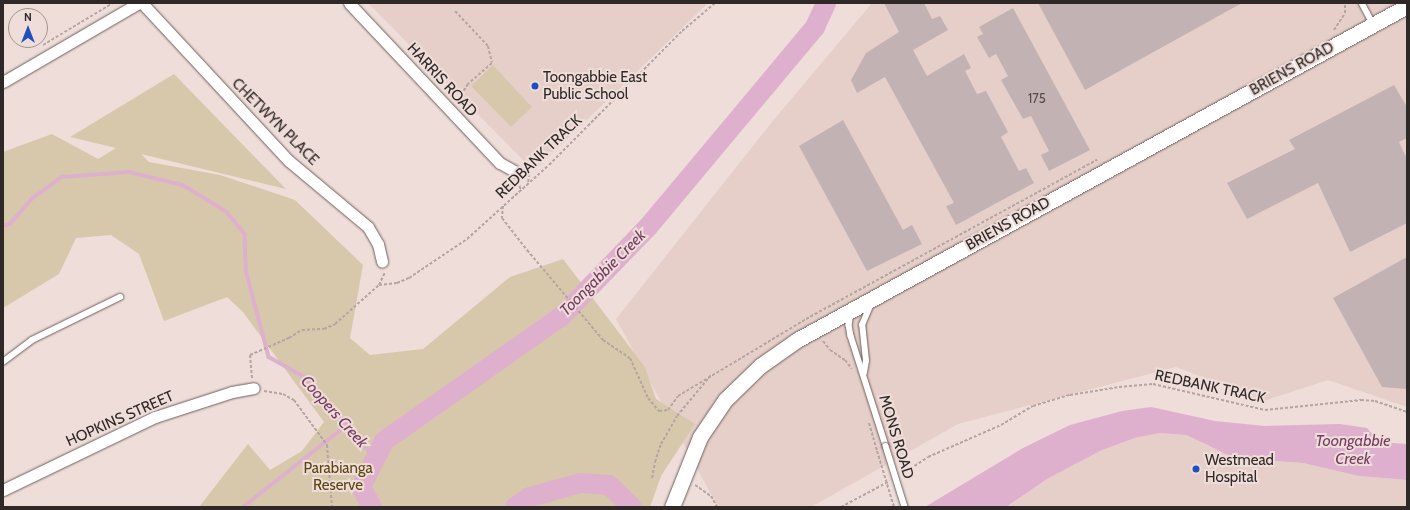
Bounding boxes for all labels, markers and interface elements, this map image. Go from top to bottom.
north arrow [8,8,48,48]
text: N [24,10,32,24]
street label: BRIENS ROAD [1247,38,1337,100]
street label: HARRIS ROAD [403,39,481,121]
place label: Toongabbie East Public School [543,68,647,103]
street label: CHETWYN PLACE [228,75,322,169]
marker: Toongabbie East Public School [530,81,540,91]
house number: 175 [1028,90,1046,106]
street label: REDBANK TRACK [492,111,586,203]
street label: BRIENS ROAD [963,193,1053,255]
water label: Toongabbie Creek [556,226,650,320]
street label: REDBANK TRACK [1153,366,1267,408]
water label: Coopers Creek [297,372,371,452]
street label: HOPKINS STREET [63,387,177,451]
street label: MONS ROAD [875,393,917,481]
water label: Toongabbie Creek [1315,431,1391,469]
place label: Westmead Hospital [1205,451,1274,486]
park label: Parabianga Reserve [303,459,373,494]
marker: Westmead Hospital [1190,463,1202,475]

